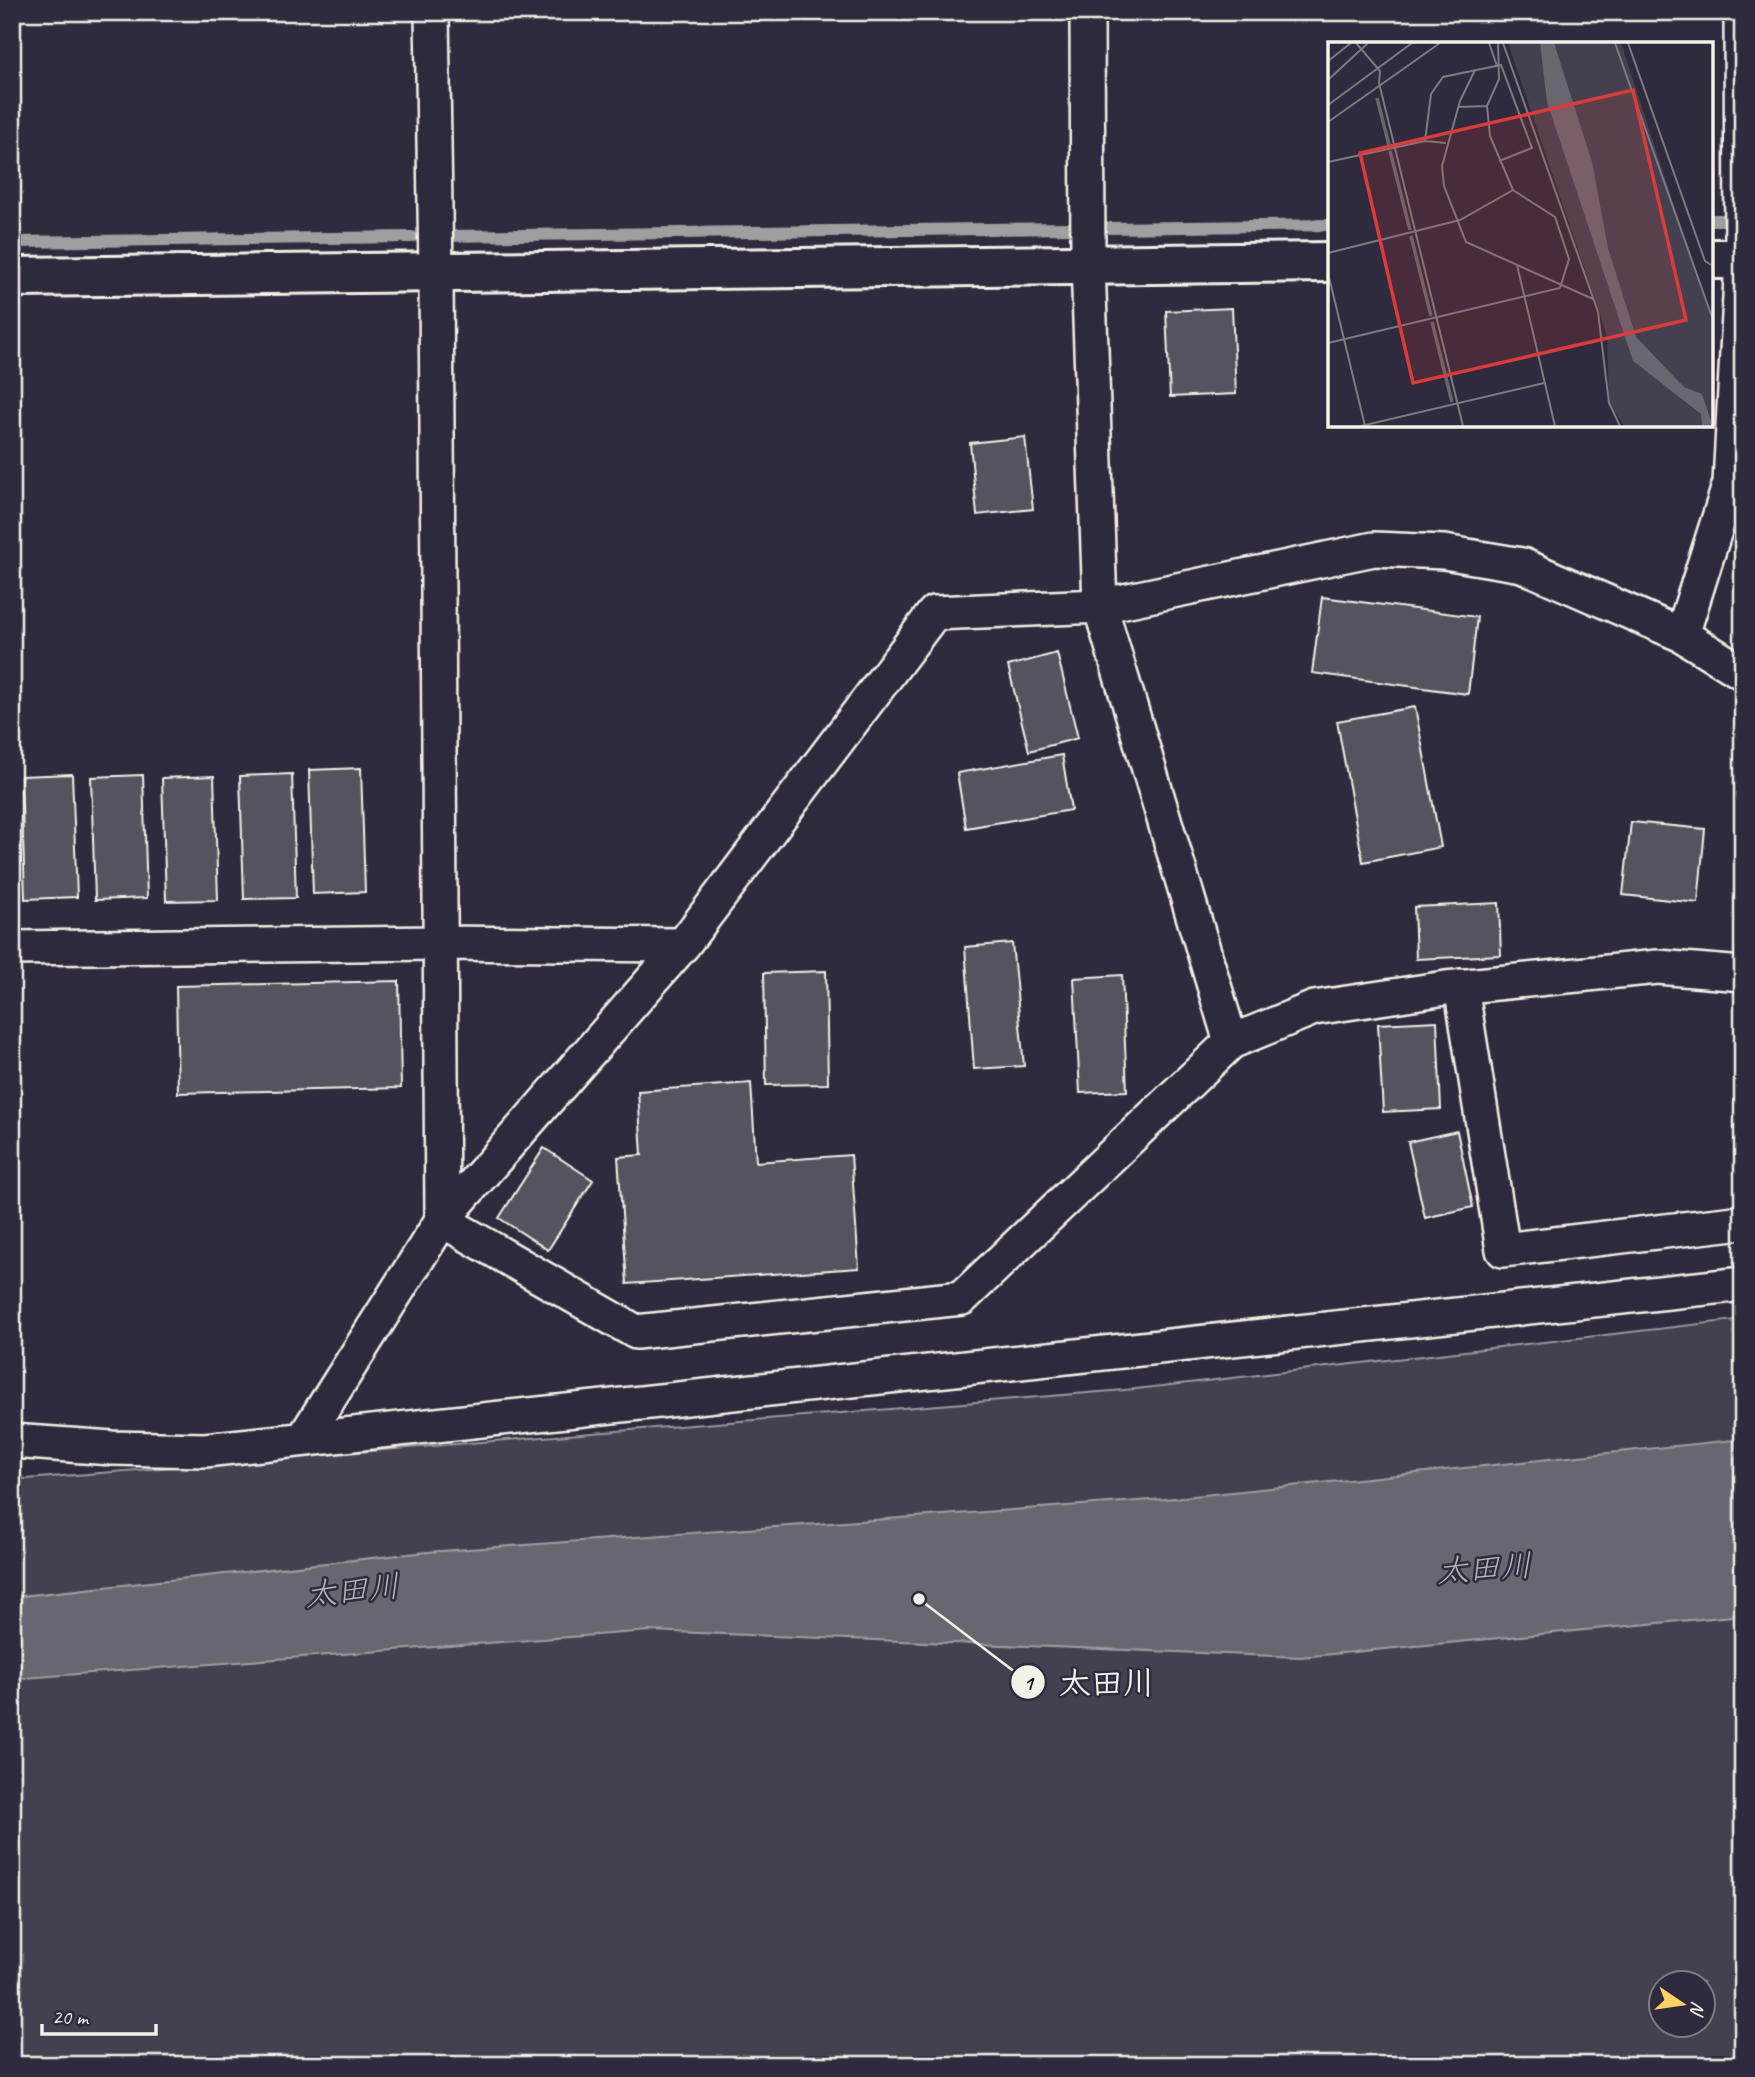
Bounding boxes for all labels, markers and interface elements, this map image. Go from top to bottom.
inset map [1328,42,1713,427]
water label: 太田川 [1435,1545,1533,1592]
water label: 太田川 [302,1565,402,1616]
callout: 太田川 [1010,1656,1169,1709]
text: 太田川 [1059,1663,1155,1704]
text: 1 [1023,1670,1035,1696]
north arrow [1646,1968,1716,2038]
scale bar [42,1993,156,2037]
text: N [1684,1999,1711,2019]
text: 20 m [52,2004,90,2030]

